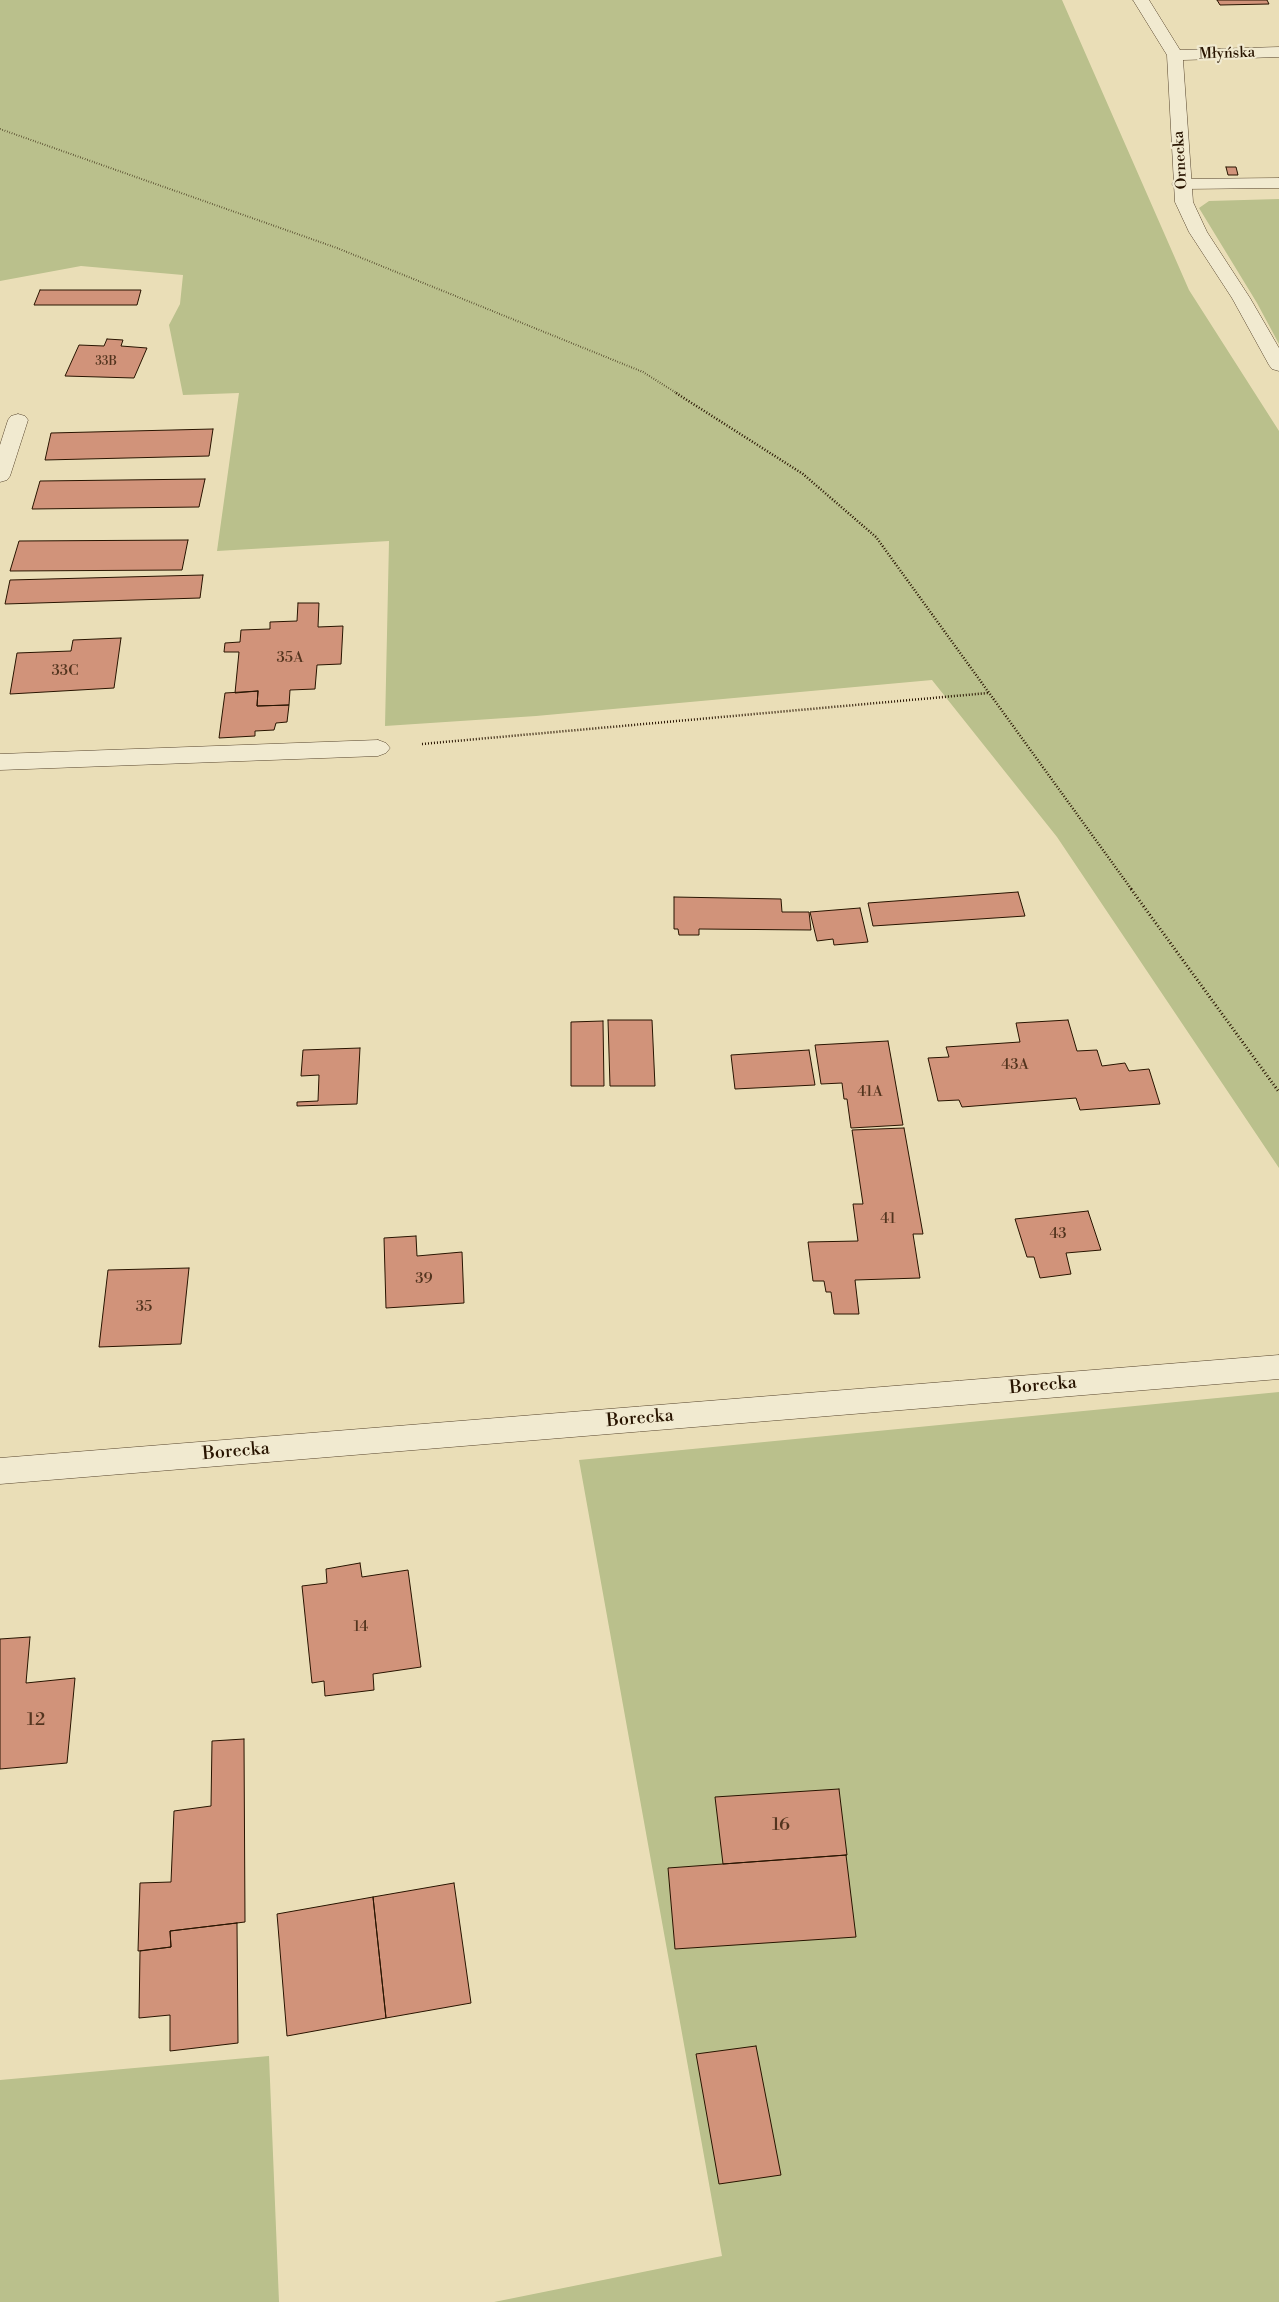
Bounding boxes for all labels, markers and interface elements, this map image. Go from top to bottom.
street label: Młyńska [1199,44,1255,64]
street label: Ornecka [1170,130,1192,190]
house number: 33B [95,355,117,369]
house number: 35A [277,649,303,667]
house number: 33C [52,662,78,680]
house number: 43A [1001,1056,1029,1074]
house number: 41A [857,1083,883,1101]
house number: 41 [880,1210,896,1228]
house number: 43 [1049,1225,1067,1243]
house number: 39 [415,1270,433,1288]
house number: 35 [136,1298,152,1316]
street label: Borecka [1008,1372,1078,1400]
street label: Borecka [605,1405,675,1433]
street label: Borecka [201,1438,271,1466]
house number: 14 [354,1618,368,1636]
house number: 12 [27,1710,45,1732]
house number: 16 [772,1815,790,1837]

